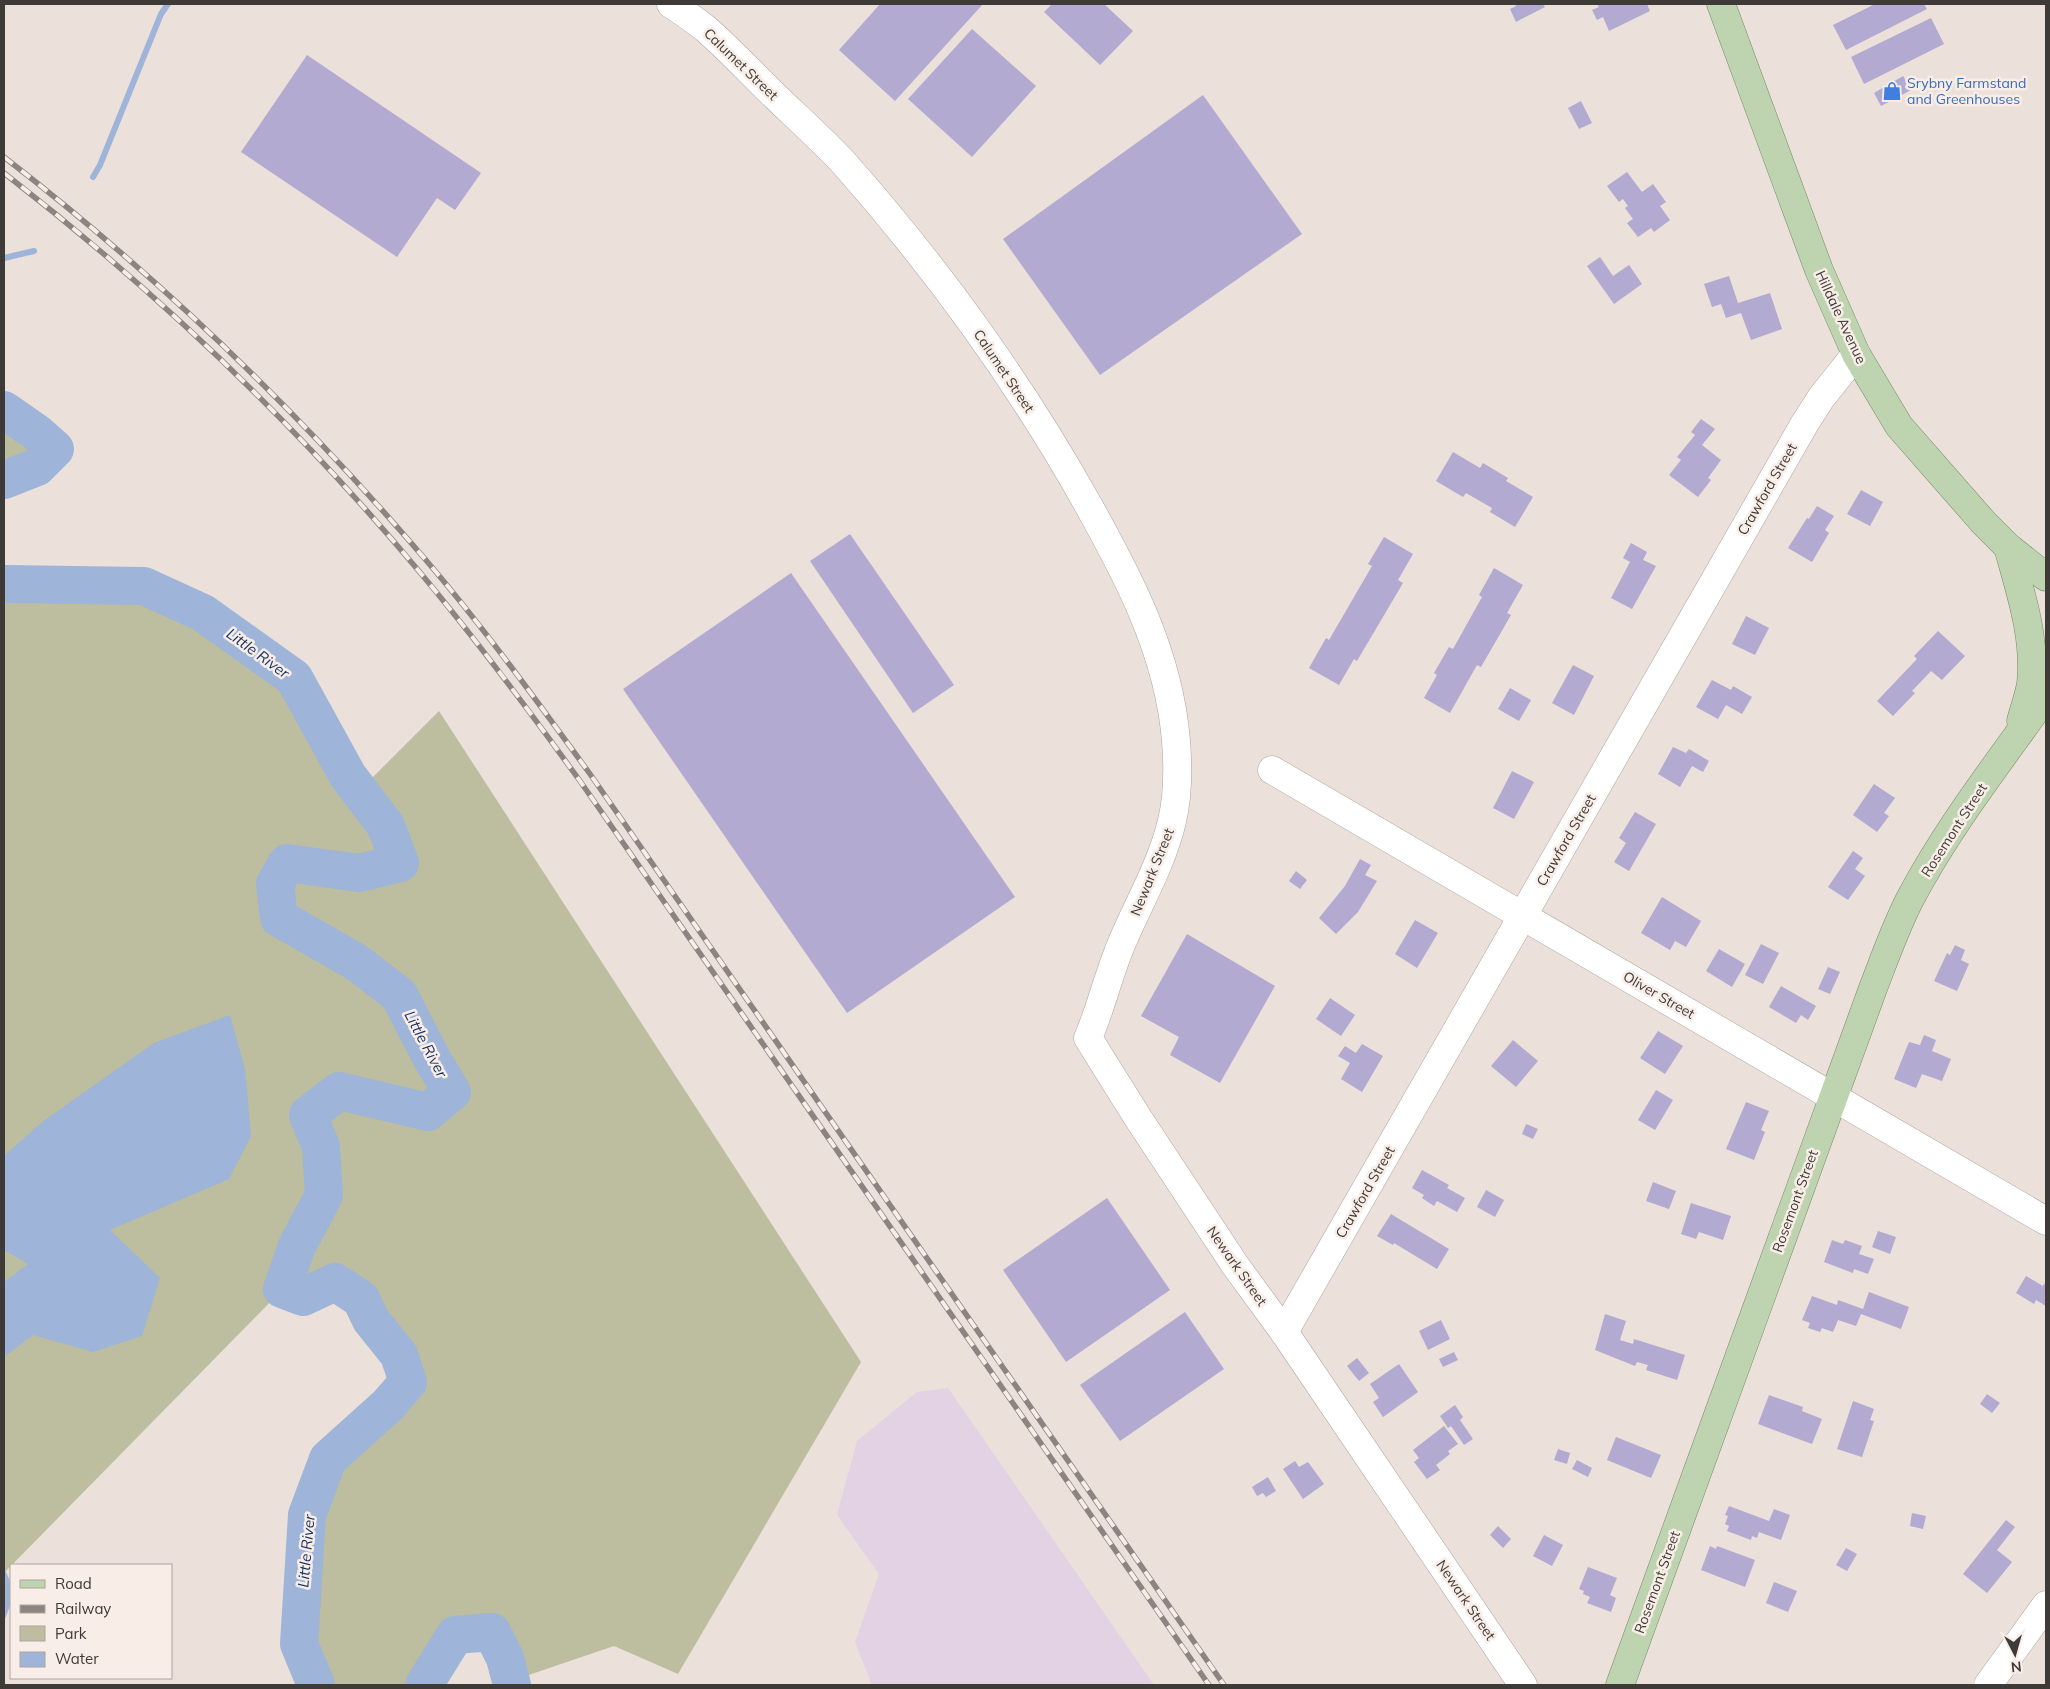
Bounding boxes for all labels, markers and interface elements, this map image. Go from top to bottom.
street label: Calumet Street [700,24,782,104]
place label: Srybny Farmstand and Greenhouses [1907,74,2026,108]
shop icon: Srybny Farmstand and Greenhouses [1881,80,1903,102]
street label: Hilldale Avenue [1812,267,1870,367]
street label: Calumet Street [970,326,1038,416]
street label: Crawford Street [1733,440,1801,538]
water label: Little River [223,624,294,682]
street label: Rosemont Street [1917,780,1991,880]
street label: Crawford Street [1532,791,1600,889]
street label: Newark Street [1126,825,1178,919]
street label: Oliver Street [1620,967,1698,1023]
water label: Little River [400,1007,452,1081]
street label: Crawford Street [1331,1143,1399,1241]
street label: Rosemont Street [1768,1147,1822,1255]
street label: Newark Street [1203,1223,1271,1309]
water label: Little River [293,1513,319,1588]
street label: Rosemont Street [1630,1528,1684,1636]
street label: Newark Street [1433,1556,1500,1644]
legend [10,1564,172,1679]
text: Road [55,1574,92,1593]
text: Railway [55,1599,111,1618]
text: Park [55,1624,87,1643]
north arrow [1990,1629,2040,1679]
text: Water [55,1649,99,1668]
text: N [2010,1657,2023,1676]

